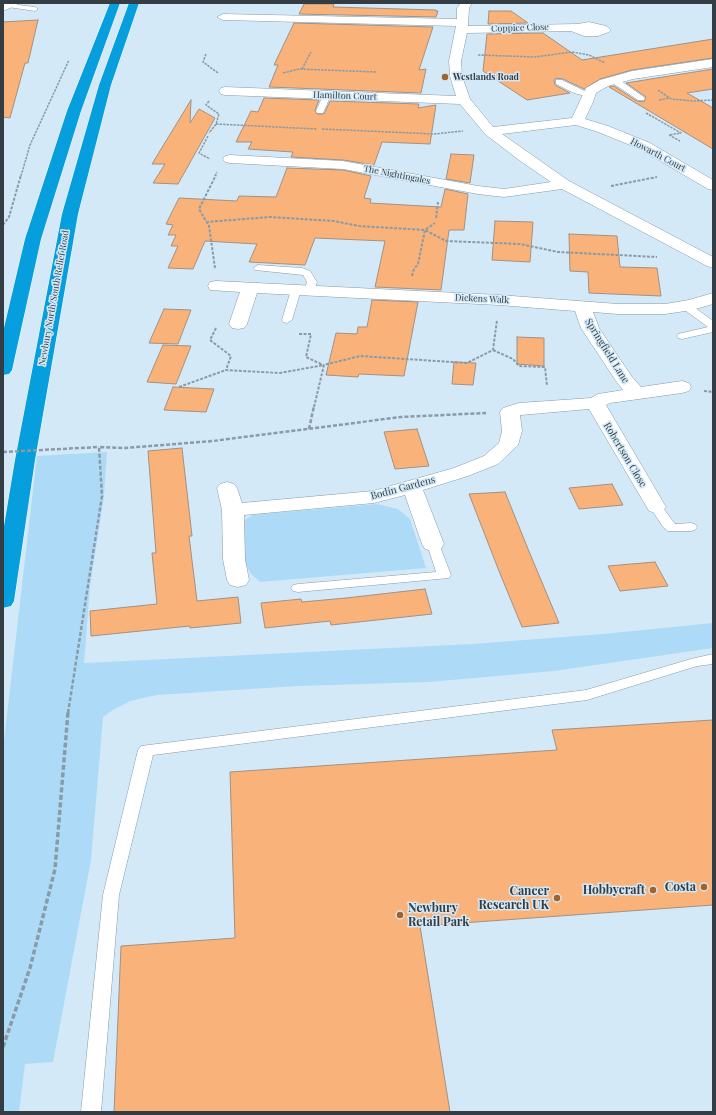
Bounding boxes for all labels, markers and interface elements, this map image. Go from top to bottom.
street label: Coppice Close [491,22,549,34]
marker: Westlands Road [440,72,450,82]
place label: Westlands Road [453,72,519,82]
street label: Hamilton Court [313,89,377,103]
street label: Howarth Court [628,136,688,174]
street label: The Nightingales [363,163,431,187]
street label: Newbury North/South Relief Road [37,229,71,367]
street label: Dickens Walk [455,292,509,306]
street label: Springfield Lane [582,316,632,386]
street label: Robertson Close [601,420,649,490]
street label: Bodin Gardens [369,474,437,502]
place label: Costa [665,880,696,894]
marker: Costa [699,882,709,892]
place label: Hobbycraft [583,883,645,897]
place label: Cancer Research UK [479,884,549,912]
marker: Hobbycraft [648,885,658,895]
marker: Cancer Research UK [552,893,562,903]
place label: Newbury Retail Park [408,901,469,929]
marker: Newbury Retail Park [395,910,405,920]

